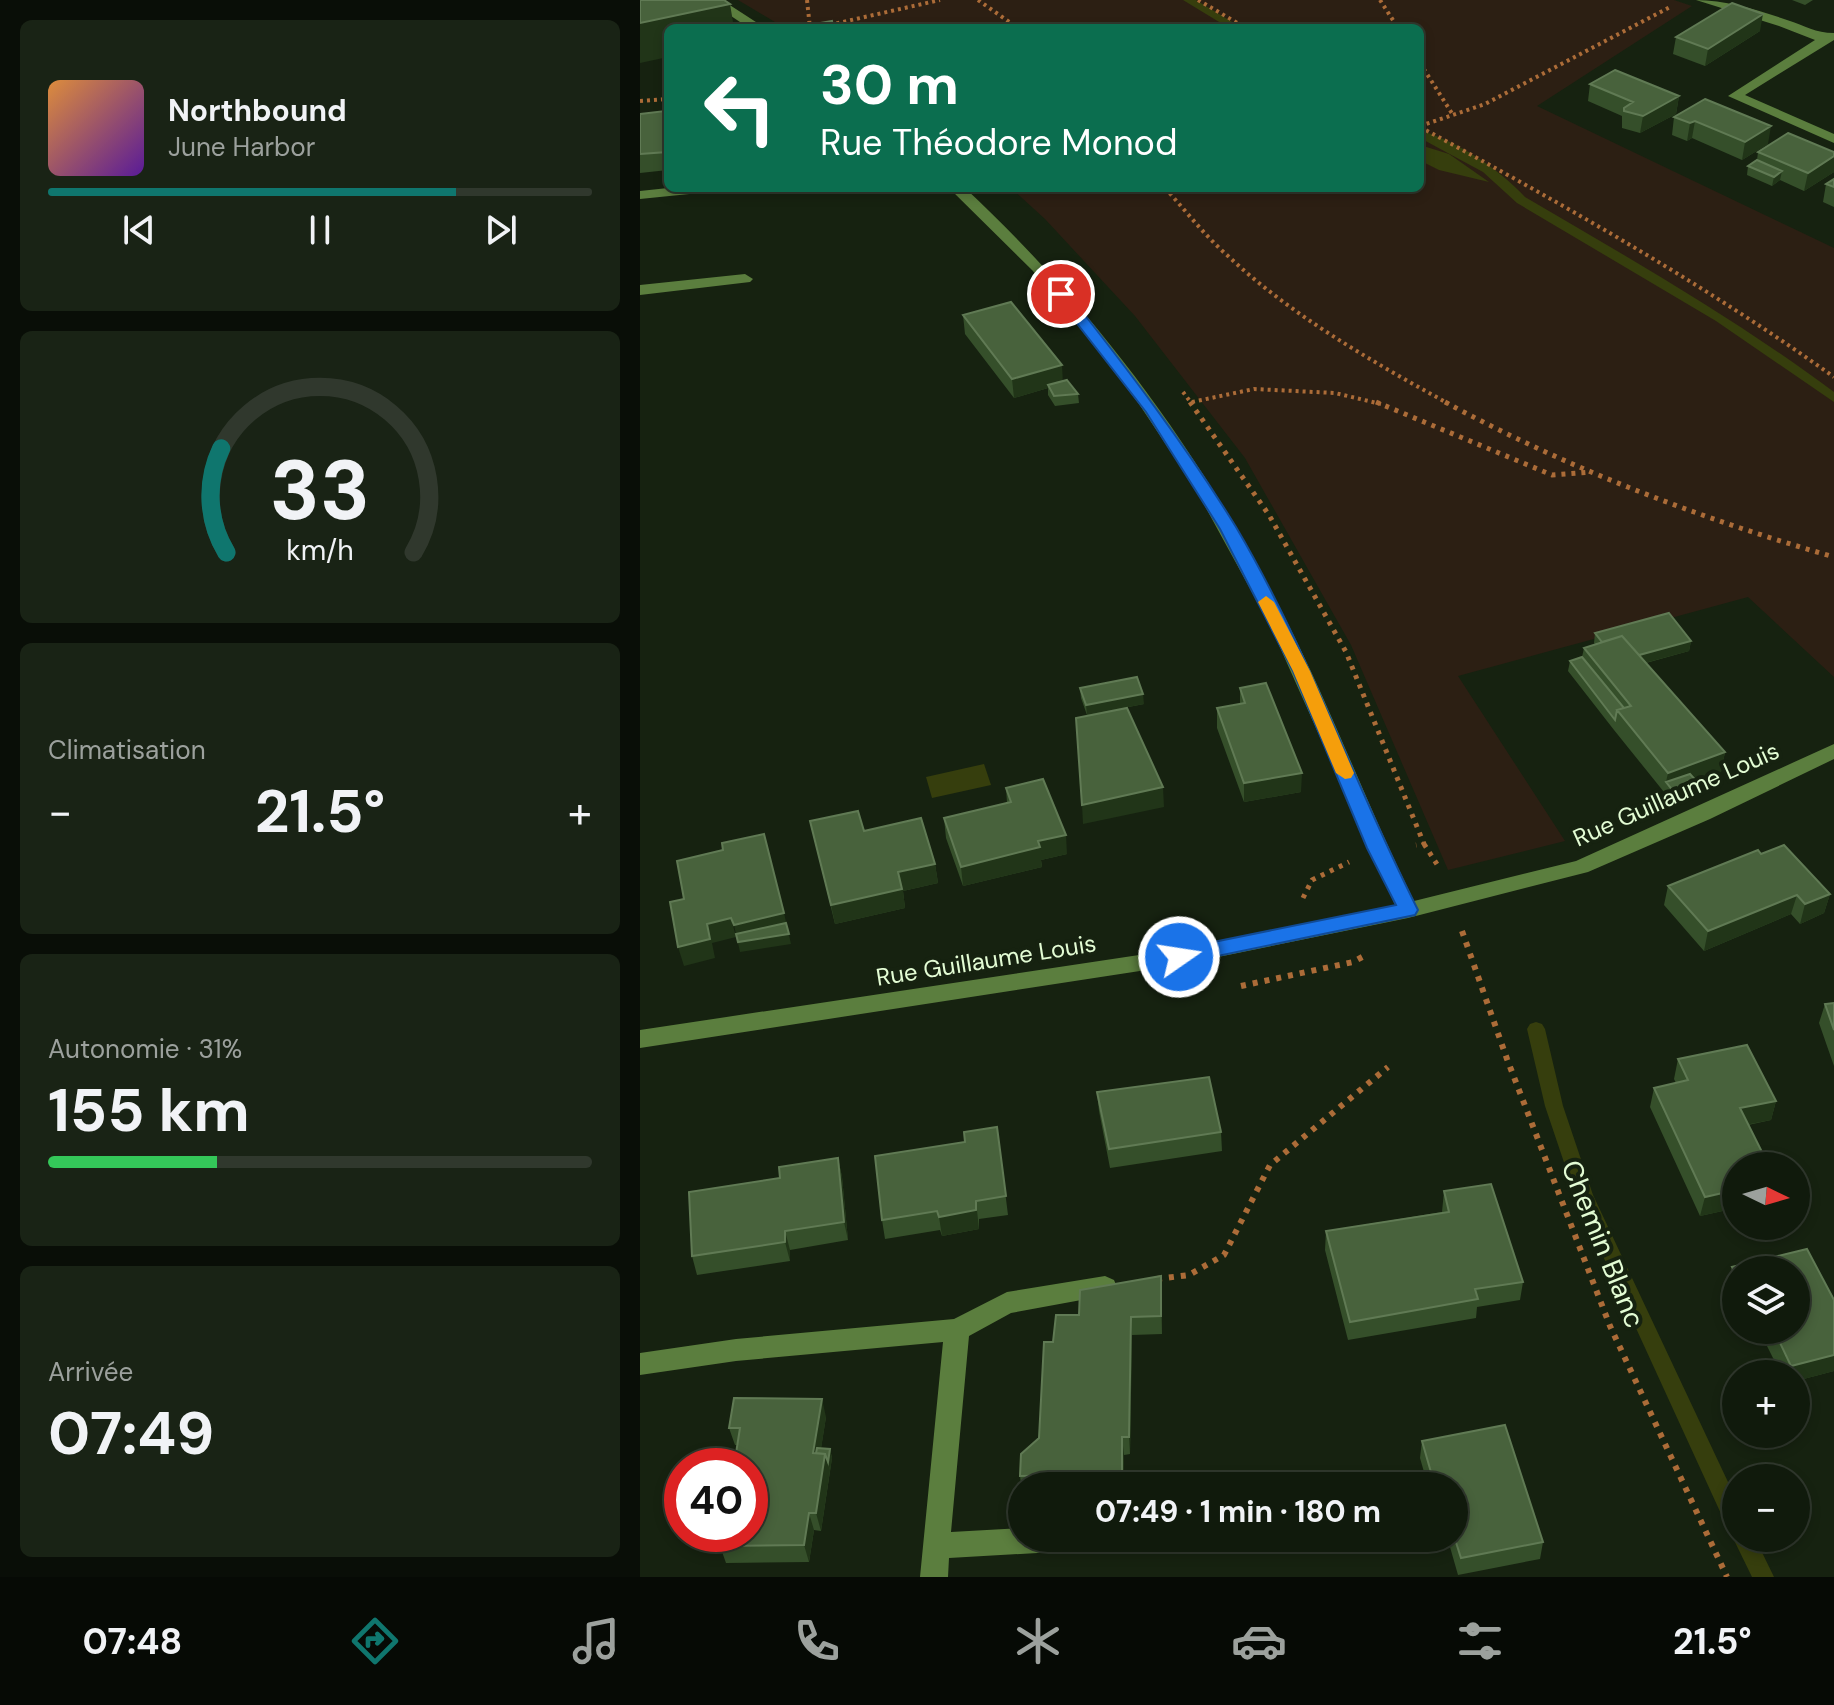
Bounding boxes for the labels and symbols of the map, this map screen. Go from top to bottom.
pin [1027,260,1095,328]
street label: Rue Guillaume Louis [1568,735,1784,853]
position arrow [1137,915,1221,999]
street label: Rue Guillaume Louis [874,927,1098,993]
north arrow [1722,1152,1810,1240]
street label: Chemin Blanc [1553,1155,1653,1333]
speed limit sign: 40 [664,1448,768,1552]

